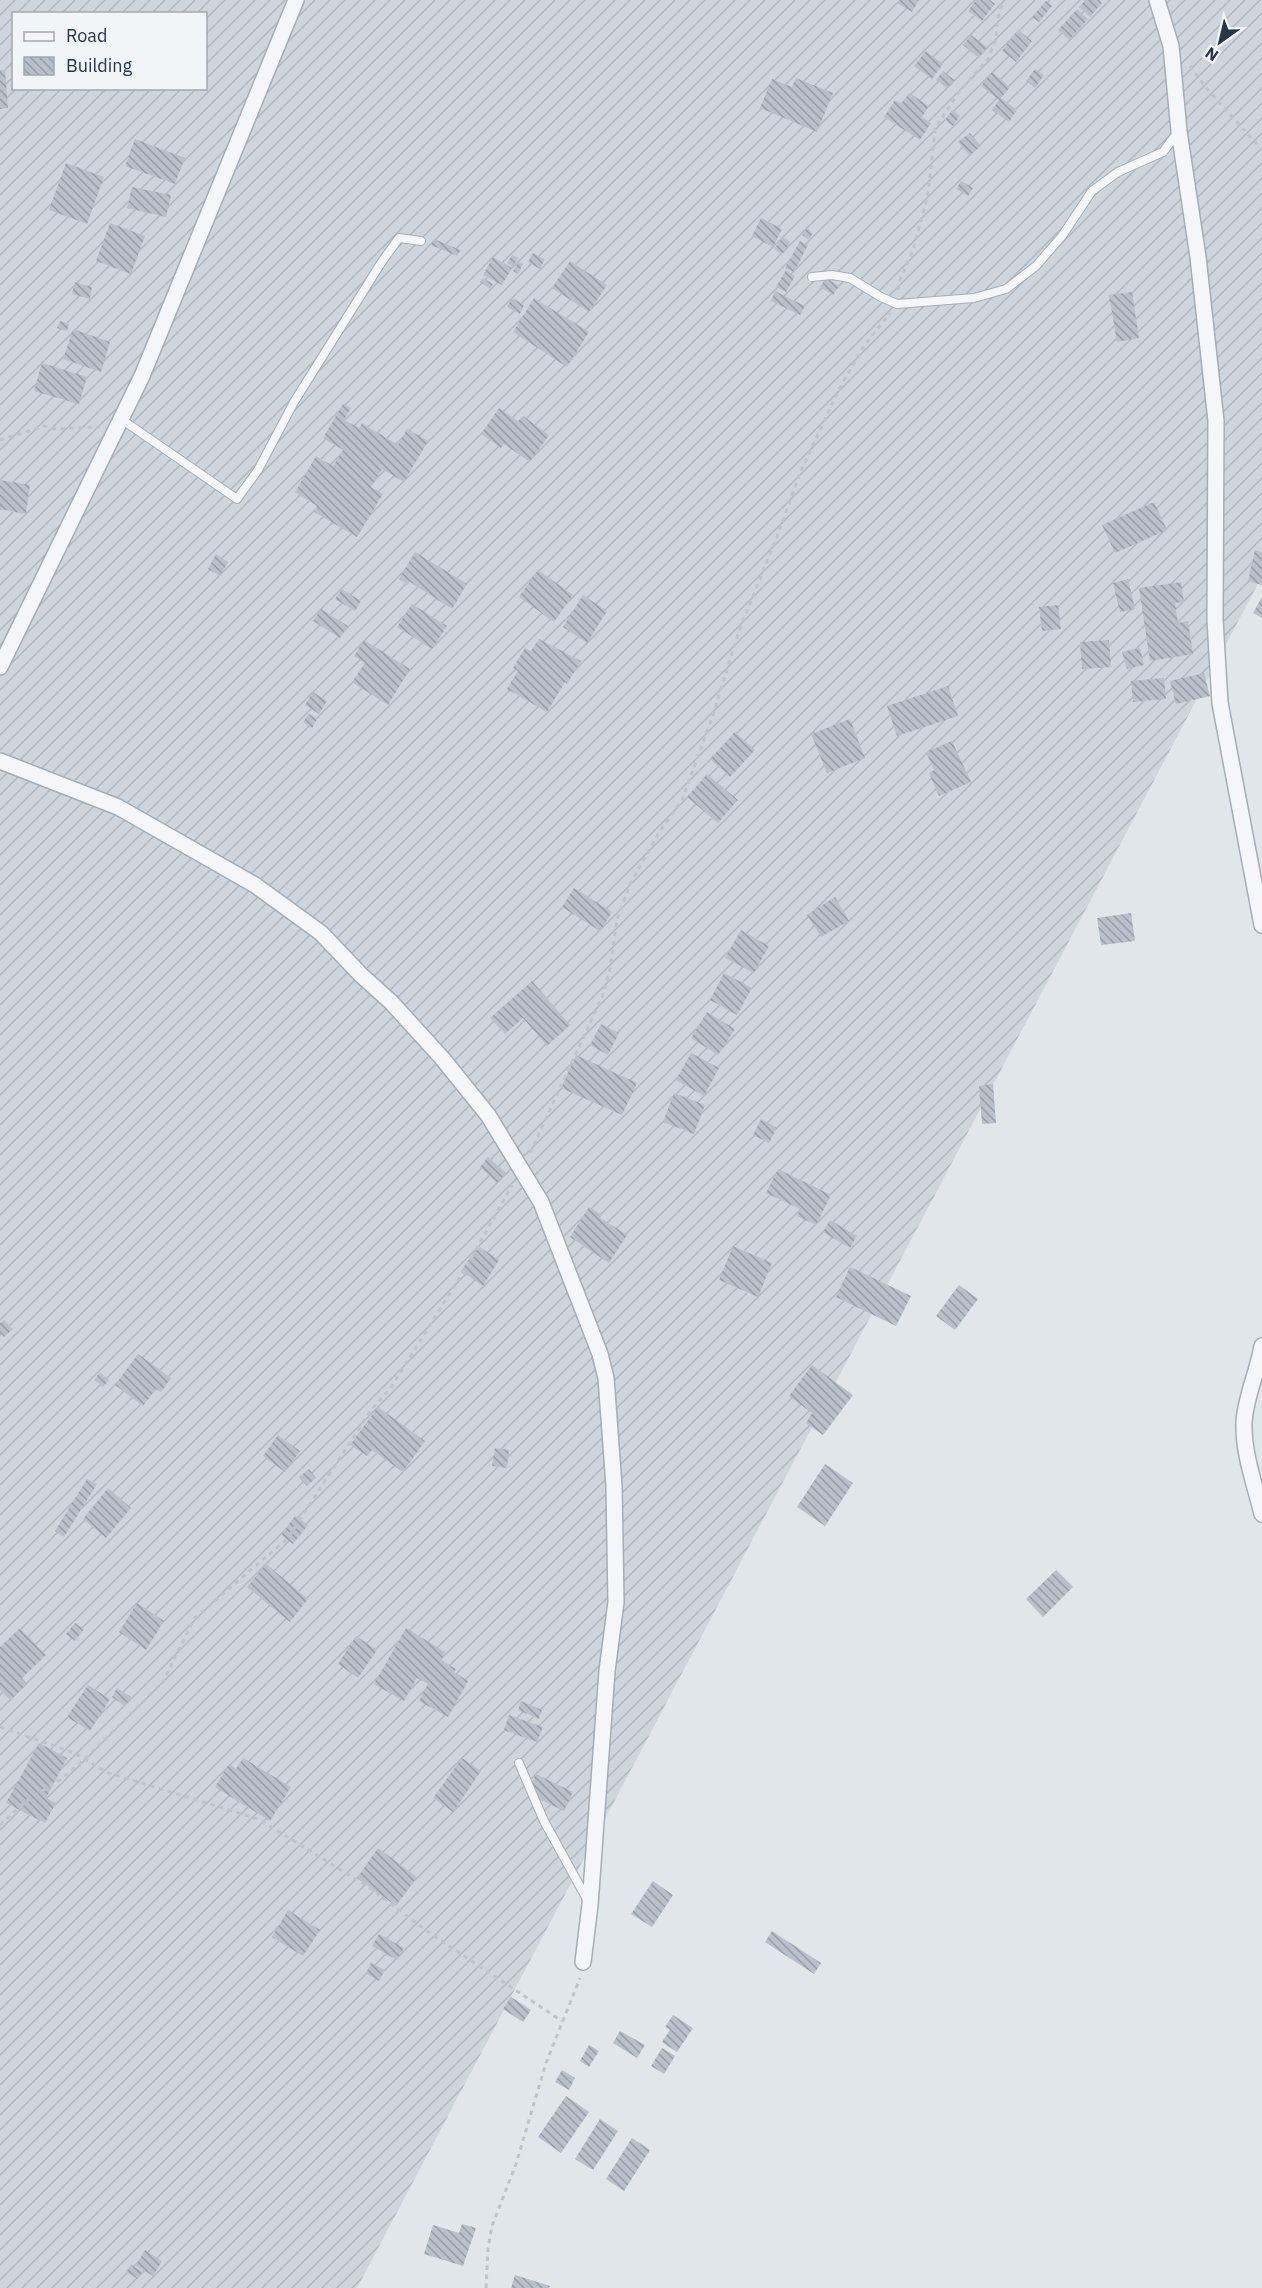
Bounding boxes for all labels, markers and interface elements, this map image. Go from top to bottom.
legend [12,12,207,90]
north arrow [1190,12,1250,72]
text: Road [66,24,107,47]
text: N [1201,43,1222,66]
text: Building [66,54,133,77]

